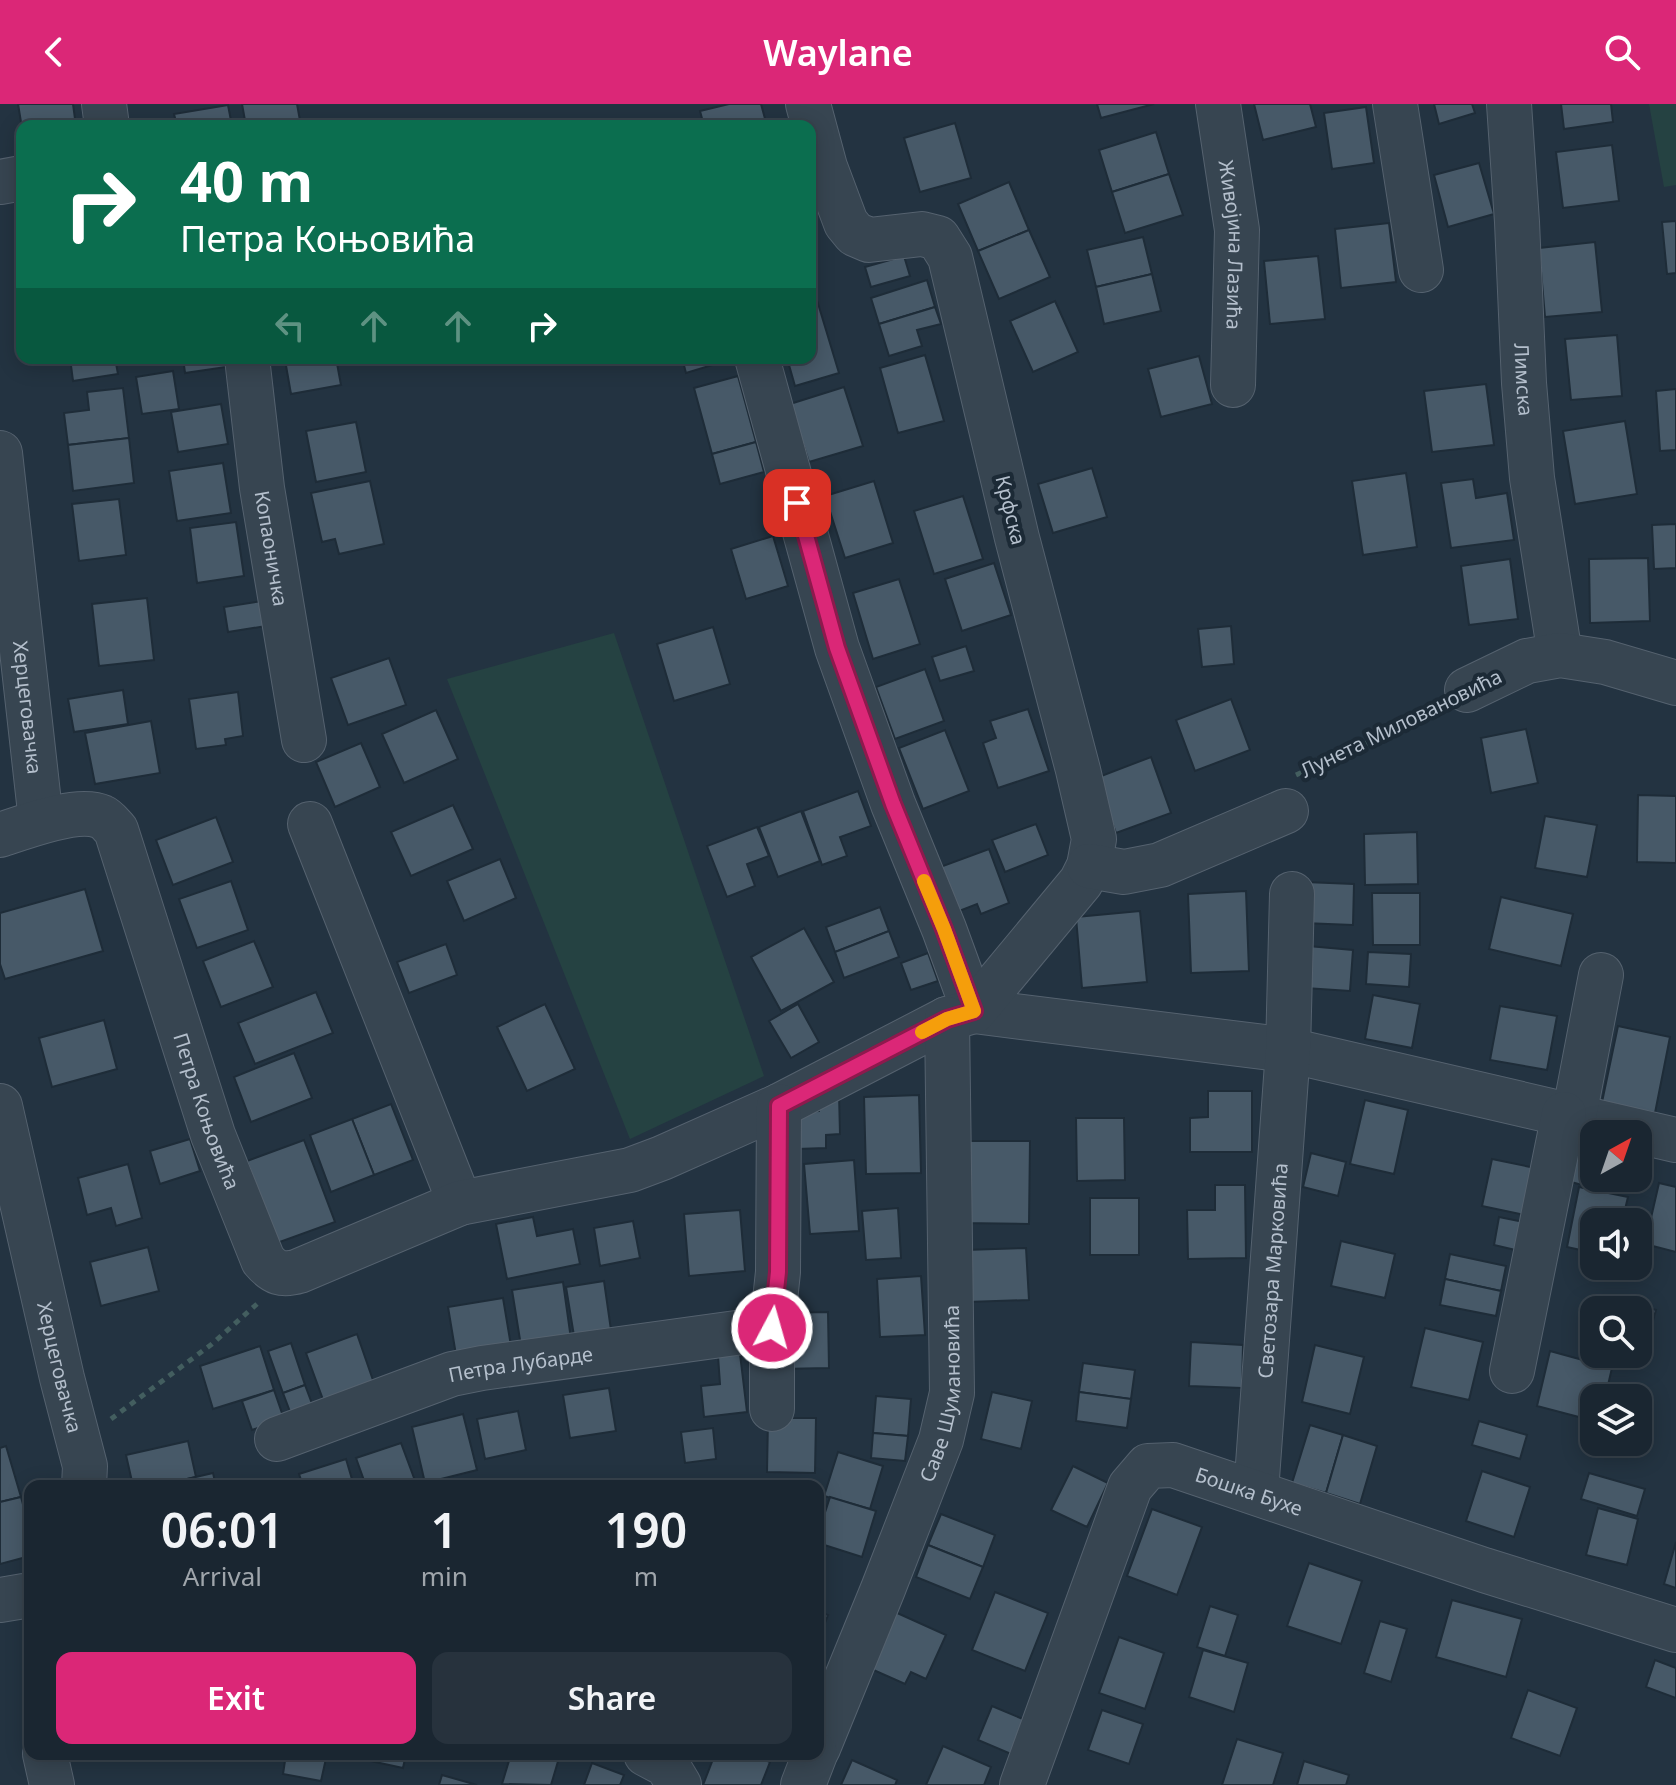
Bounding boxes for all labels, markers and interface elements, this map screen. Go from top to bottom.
text: Waylane [763,28,913,77]
icon: back [32,30,76,74]
icon: search [1600,30,1644,74]
text: 40 m [180,142,313,218]
icon: right [48,152,152,256]
street label: Живојина Лазића [1213,158,1250,330]
text: Петра Коњовића [180,214,475,263]
icon: left [268,304,312,348]
icon: ahead [352,304,396,348]
icon: ahead [436,304,480,348]
icon: right [520,304,564,348]
street label: Лимска [1509,343,1540,417]
pin [763,469,831,537]
street label: Крфска [989,472,1033,548]
icon: arrive [775,481,819,525]
street label: Копаоничка [249,488,295,608]
street label: Херцеговачка [8,639,49,775]
street label: Лунета Миловановића [1296,662,1506,784]
street label: Петра Коњовића [168,1029,247,1193]
north arrow [1580,1120,1652,1192]
map controls [1580,1120,1652,1456]
street label: Светозара Марковића [1251,1162,1293,1379]
button: sound [1580,1208,1652,1280]
position arrow [730,1286,814,1370]
button: search [1580,1296,1652,1368]
street label: Херцеговачка [32,1299,89,1436]
street label: Саве Шумановића [913,1305,966,1486]
street label: Петра Лубарде [446,1339,594,1388]
button: layers [1580,1384,1652,1456]
street label: Бошка Бухе [1192,1460,1306,1521]
text: 06:01 [161,1497,284,1562]
text: 1 [431,1497,458,1562]
text: 190 [605,1497,687,1562]
text: Arrival [183,1558,262,1594]
text: min [421,1558,468,1594]
text: m [634,1558,658,1594]
button: Exit [56,1652,416,1744]
button: Share [432,1652,792,1744]

